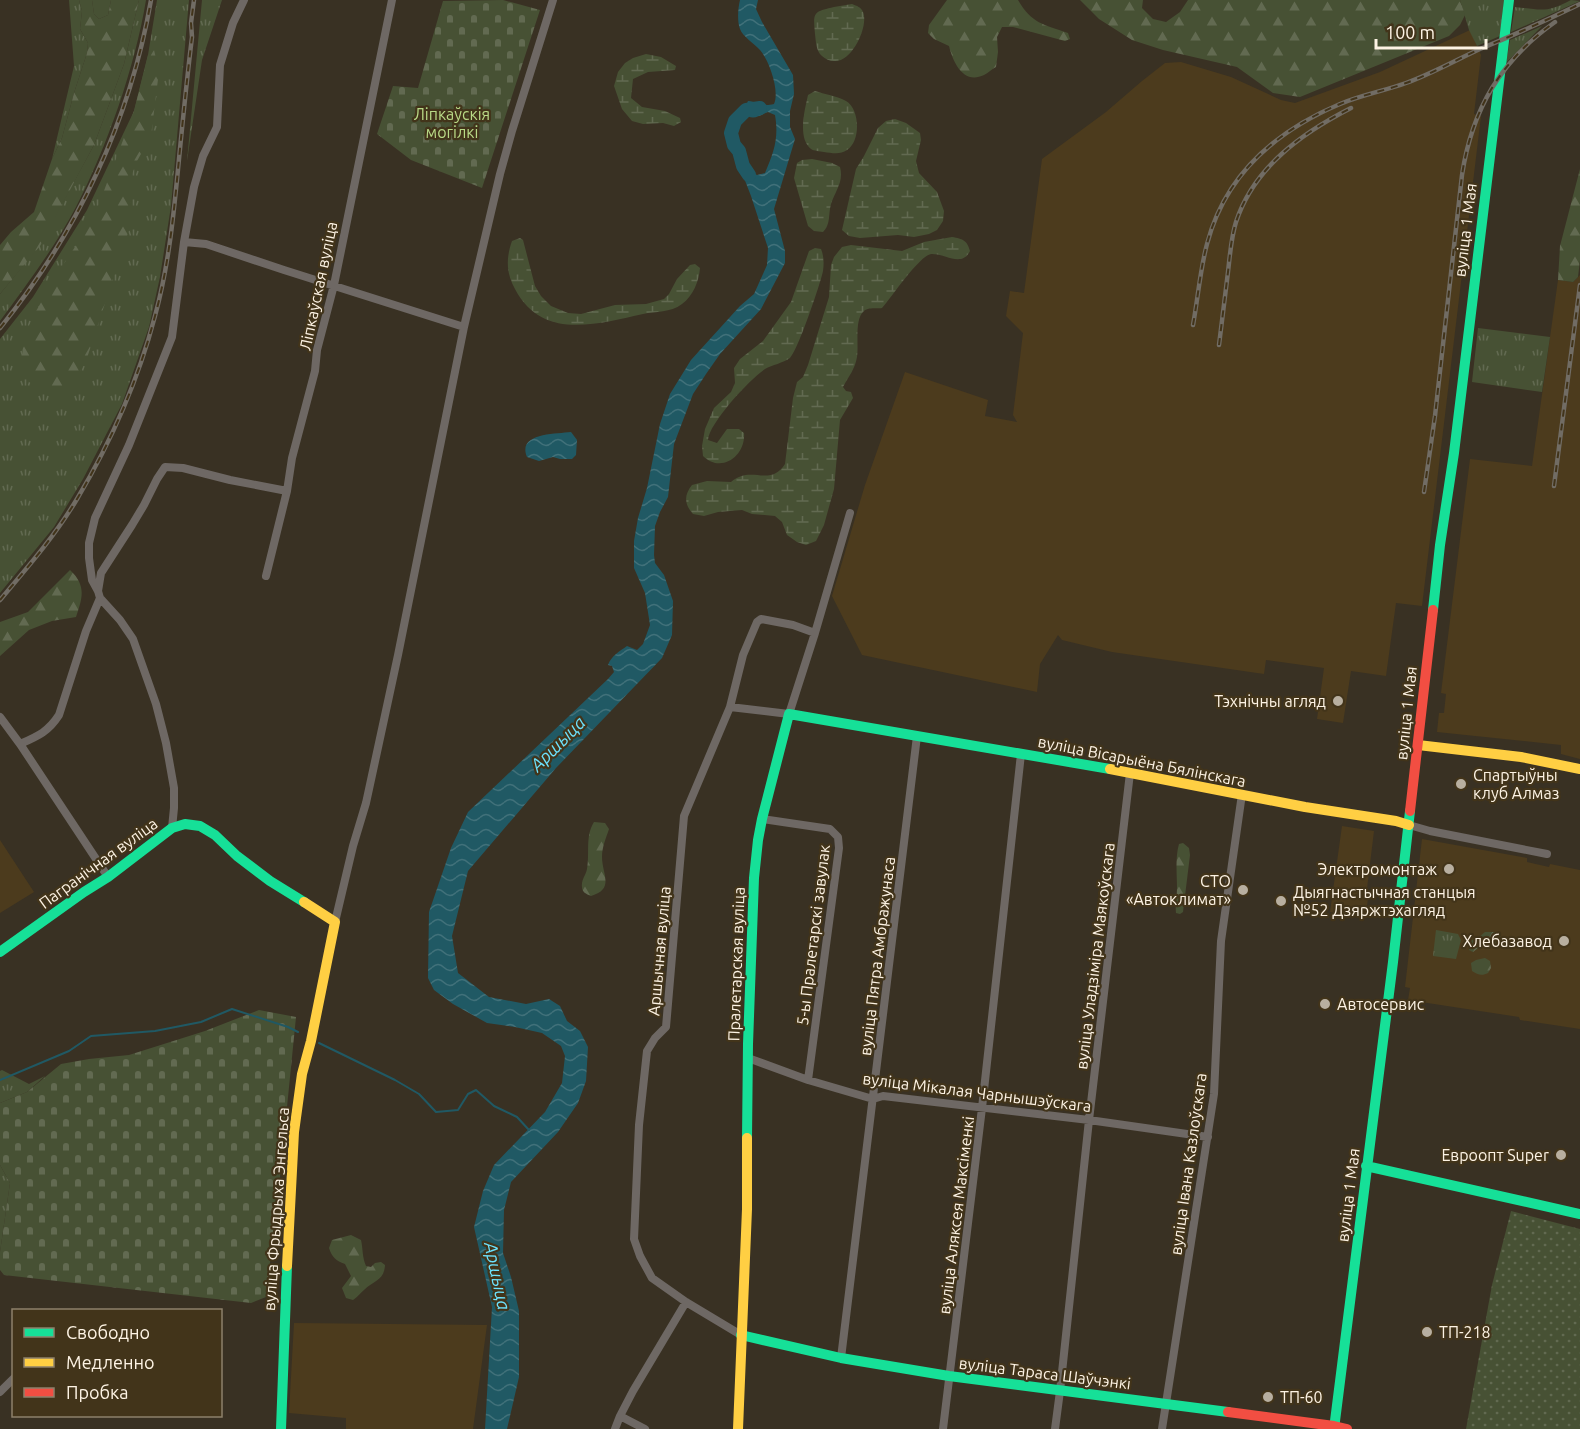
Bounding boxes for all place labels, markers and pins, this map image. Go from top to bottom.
place label: Тэхнічны агляд [1214,692,1326,710]
marker: Тэхнічны агляд [1331,694,1345,708]
place label: Спартыўны клуб Алмаз [1473,766,1559,802]
marker: Спартыўны клуб Алмаз [1454,777,1468,791]
place label: Электромонтаж [1318,860,1437,878]
marker: Электромонтаж [1442,862,1456,876]
place label: СТО «Автоклимат» [1126,872,1231,908]
marker: СТО «Автоклимат» [1236,883,1250,897]
place label: Дыягнастычная станцыя №52 Дзяржтэхагляд [1293,883,1476,919]
marker: Дыягнастычная станцыя №52 Дзяржтэхагляд [1274,894,1288,908]
place label: Хлебазавод [1463,932,1552,950]
marker: Хлебазавод [1557,934,1571,948]
place label: Автосервис [1337,995,1425,1013]
marker: Автосервис [1318,997,1332,1011]
place label: Евроопт Super [1441,1146,1549,1164]
marker: Евроопт Super [1554,1148,1568,1162]
place label: ТП-218 [1439,1323,1491,1341]
marker: ТП-218 [1420,1325,1434,1339]
place label: ТП-60 [1280,1388,1323,1406]
marker: ТП-60 [1261,1390,1275,1404]

